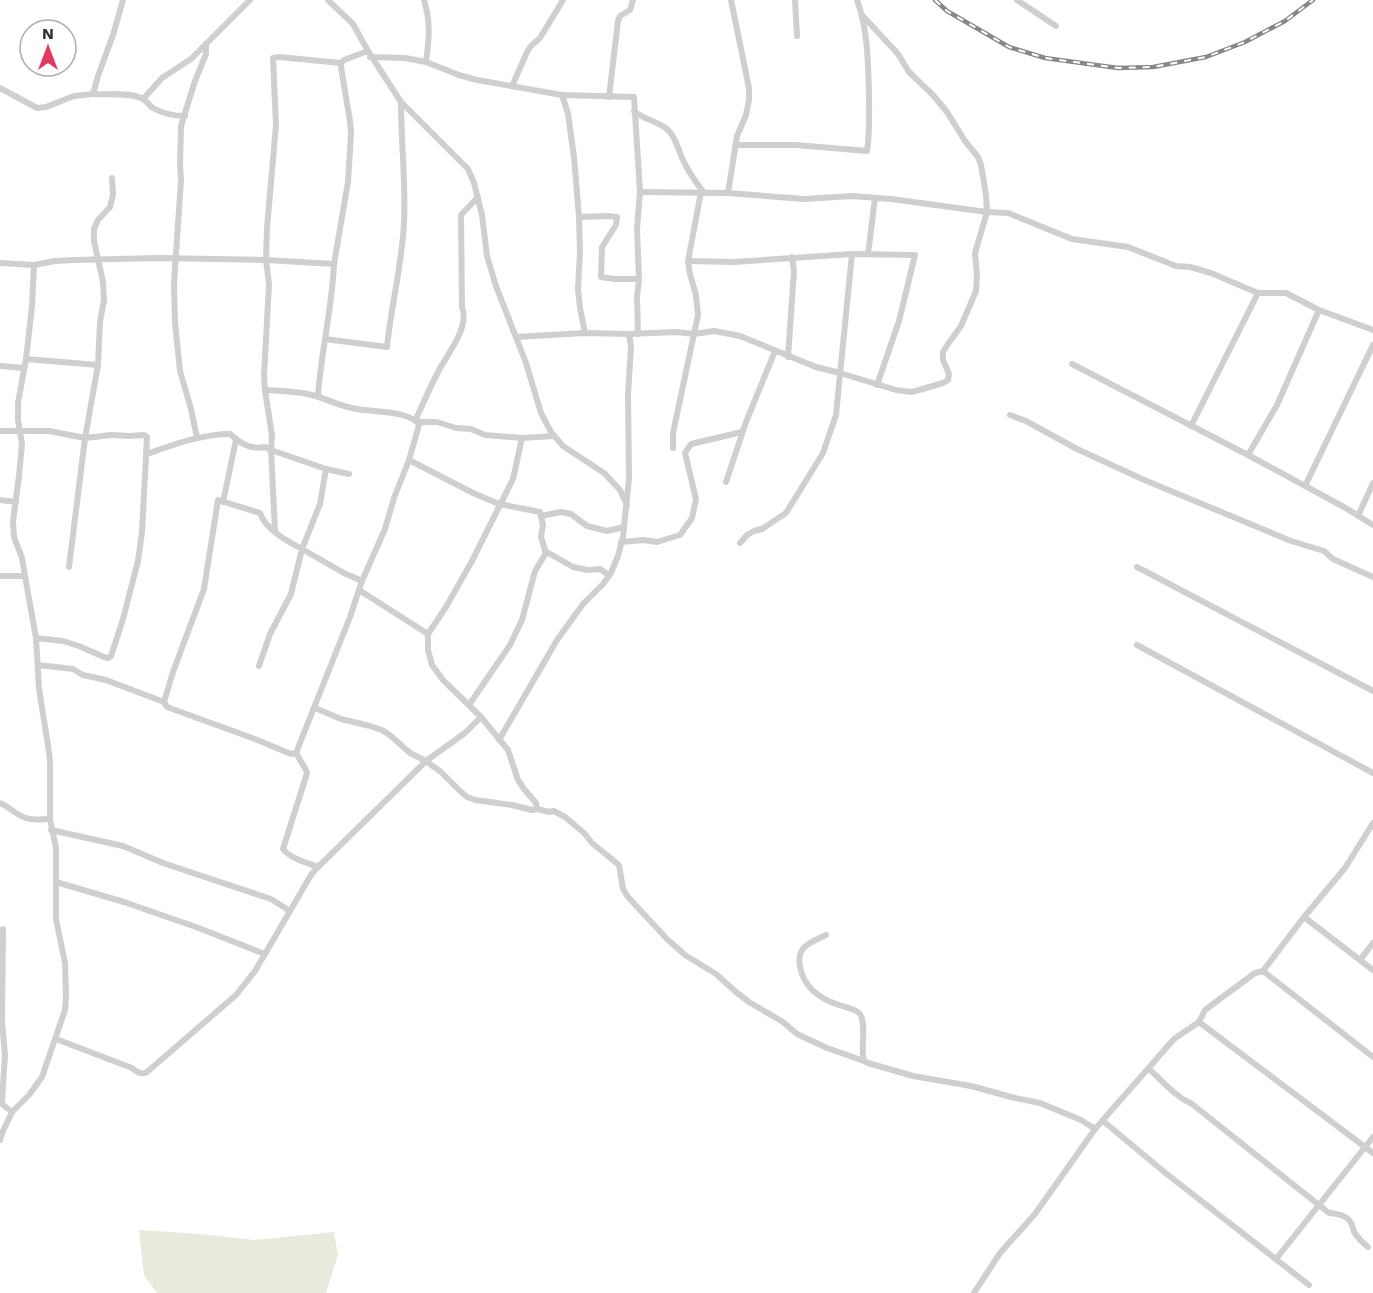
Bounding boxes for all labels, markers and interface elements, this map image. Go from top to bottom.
north arrow [18,18,78,78]
text: N [42,24,54,43]

